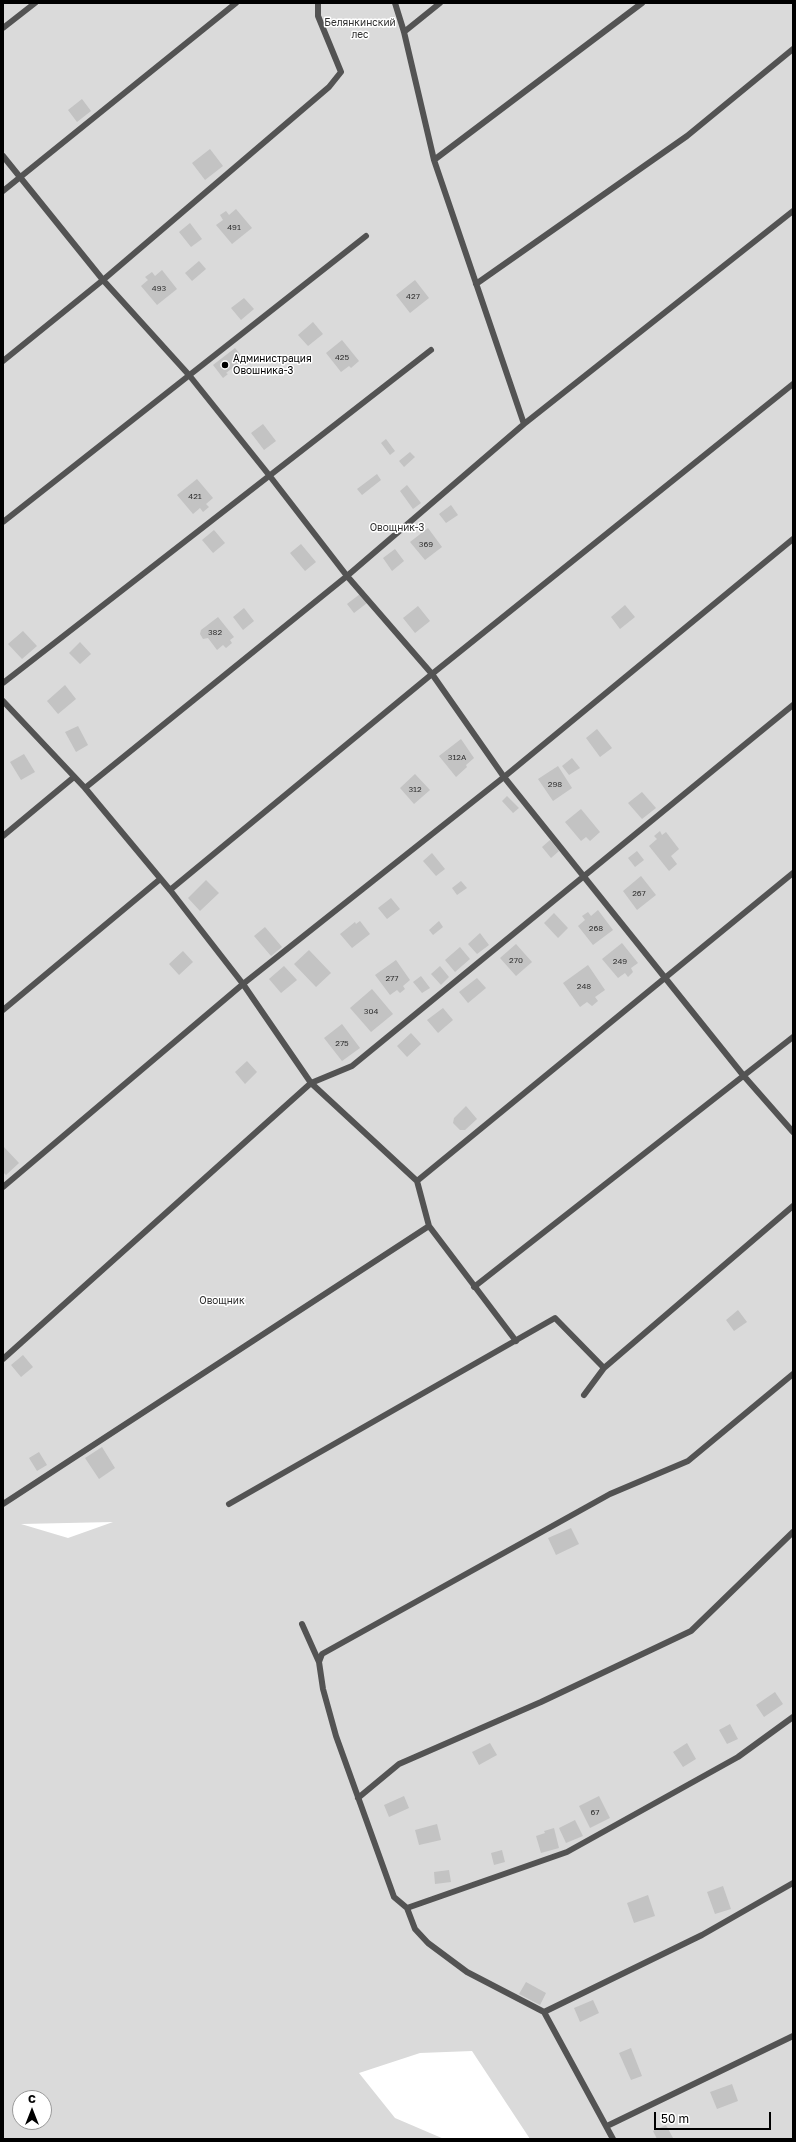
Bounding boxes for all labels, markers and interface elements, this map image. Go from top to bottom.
park label: Белянкинский лес [324,17,396,40]
house number: 491 [227,222,241,232]
house number: 493 [152,283,166,293]
house number: 427 [406,291,420,301]
house number: 425 [335,352,349,362]
place label: Администрация Овошника-3 [233,353,312,376]
marker: Администрация Овошника-3 [220,360,230,370]
house number: 421 [188,491,202,501]
park label: Овощник-3 [370,522,424,534]
house number: 369 [419,539,433,549]
house number: 382 [208,627,222,637]
house number: 312А [448,752,466,762]
house number: 298 [548,779,562,789]
house number: 312 [408,784,422,794]
house number: 267 [632,888,646,898]
house number: 268 [589,923,603,933]
house number: 270 [509,955,523,965]
house number: 249 [613,956,627,966]
house number: 277 [385,973,399,983]
house number: 248 [577,981,591,991]
house number: 304 [364,1006,378,1016]
house number: 275 [335,1038,349,1048]
park label: Овощник [199,1295,245,1307]
house number: 67 [590,1807,600,1817]
north arrow [12,2090,52,2130]
text: С [28,2092,36,2105]
scale bar [656,2104,773,2130]
text: 50 m [661,2111,689,2126]

